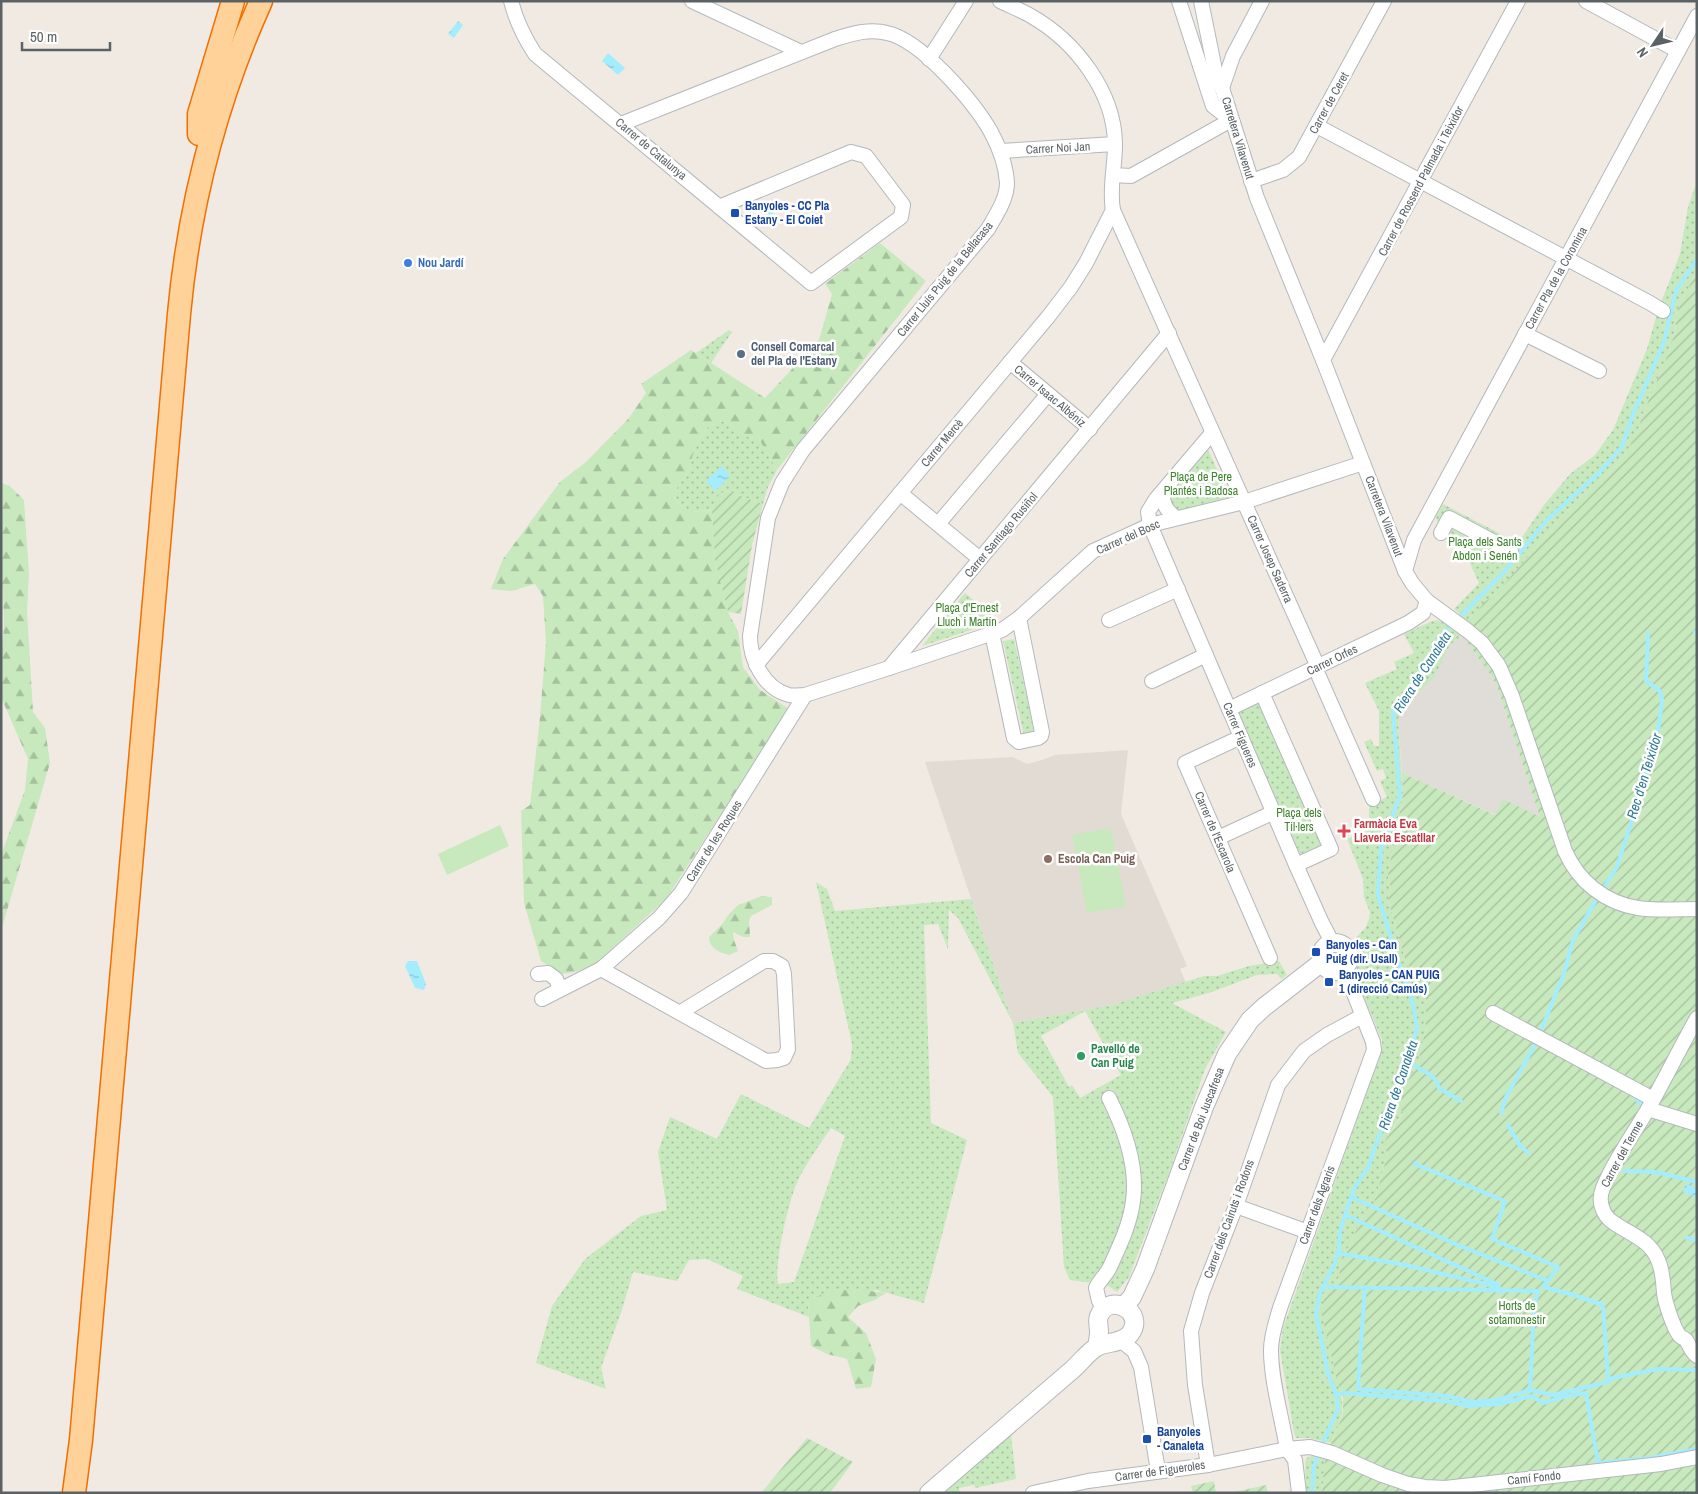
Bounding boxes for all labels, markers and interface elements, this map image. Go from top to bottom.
scale bar [22,20,110,52]
north arrow [1628,20,1678,70]
text: 50 m [30,26,57,47]
text: N [1633,44,1652,61]
street label: Carrer de Ceret [1305,69,1353,137]
street label: Carretera Vilavenut [1218,95,1258,181]
street label: Carrer de Rossend Palmada i Teixidor [1375,103,1468,259]
street label: Carrer de Catalunya [612,114,690,184]
street label: Carrer Noi Jan [1025,138,1091,158]
place label: Banyoles - CC Pla Estany - El Coiet [745,198,830,228]
marker: Banyoles - CC Pla Estany - El Coiet [729,207,741,219]
street label: Carrer Lluís Puig de la Bellacasa [894,218,997,340]
street label: Carrer Pla de la Coromina [1521,223,1591,332]
place label: Nou Jardí [418,255,465,271]
marker: Nou Jardí [402,257,414,269]
place label: Consell Comarcal del Pla de l'Estany [751,339,838,369]
marker: Consell Comarcal del Pla de l'Estany [735,348,747,360]
street label: Carrer Isaac Albéniz [1011,361,1089,431]
street label: Carrer Mercè [917,416,967,470]
park label: Plaça de Pere Plantés i Badosa [1164,469,1239,499]
street label: Carretera Vilavenut [1361,473,1407,559]
street label: Carrer Santiago Rusiñol [961,489,1041,581]
street label: Carrer Josep Saderra [1243,513,1297,606]
street label: Carrer del Bosc [1094,516,1163,558]
park label: Plaça dels Sants Abdon i Senén [1448,534,1522,564]
park label: Plaça d'Ernest Lluch i Martín [935,600,999,630]
water label: Riera de Canaleta [1389,628,1455,716]
street label: Carrer Orfes [1304,641,1360,679]
street label: Carrer Figueres [1219,700,1261,770]
water label: Rec d'en Teixidor [1622,730,1666,821]
street label: Carrer de l'Escarola [1191,789,1239,875]
street label: Carrer de les Roques [682,797,746,885]
park label: Plaça dels Til·lers [1276,805,1322,835]
place label: Farmàcia Eva Llaveria Escatllar [1354,816,1435,846]
marker: Farmàcia Eva Llaveria Escatllar [1338,825,1350,837]
place label: Escola Can Puig [1058,851,1135,867]
marker: Escola Can Puig [1042,853,1054,865]
place label: Banyoles - Can Puig (dir. Usall) [1326,937,1398,967]
marker: Banyoles - Can Puig (dir. Usall) [1310,946,1322,958]
place label: Banyoles - CAN PUIG 1 (direcció Camús) [1339,967,1440,997]
marker: Banyoles - CAN PUIG 1 (direcció Camús) [1323,976,1335,988]
water label: Riera de Canaleta [1374,1038,1422,1132]
place label: Pavelló de Can Puig [1091,1041,1140,1071]
marker: Pavelló de Can Puig [1075,1050,1087,1062]
street label: Carrer de Boi Juscafresa [1174,1065,1228,1173]
street label: Carrer del Terme [1597,1118,1647,1190]
street label: Carrer dels Cairuts i Rodons [1200,1157,1258,1281]
street label: Carrer dels Agraris [1295,1163,1339,1247]
park label: Horts de sotamonestir [1489,1298,1546,1328]
place label: Banyoles - Canaleta [1157,1424,1205,1454]
marker: Banyoles - Canaleta [1141,1433,1153,1445]
street label: Carrer de Figueroles [1114,1457,1206,1485]
street label: Camí Fondo [1506,1467,1562,1489]

